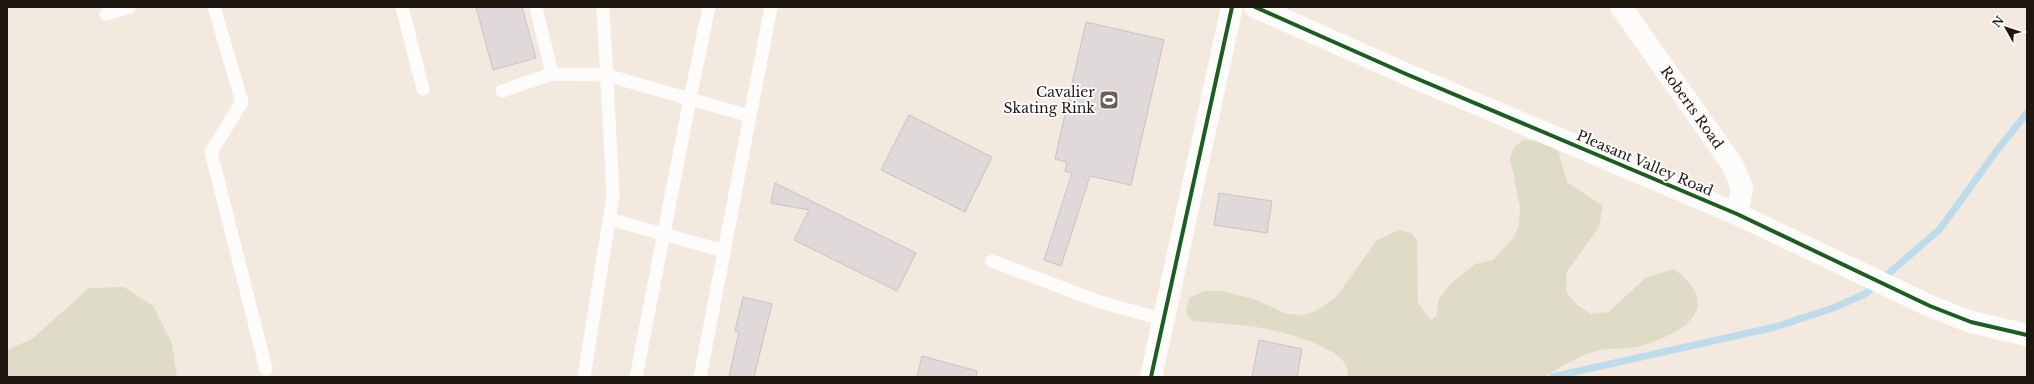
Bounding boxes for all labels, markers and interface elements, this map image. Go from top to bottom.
north arrow [1986,8,2026,48]
text: N [1990,13,2007,30]
street label: Roberts Road [1657,63,1728,153]
place label: Cavalier Skating Rink [1004,83,1095,117]
sports icon: Cavalier Skating Rink [1098,89,1120,111]
street label: Pleasant Valley Road [1574,126,1716,200]

